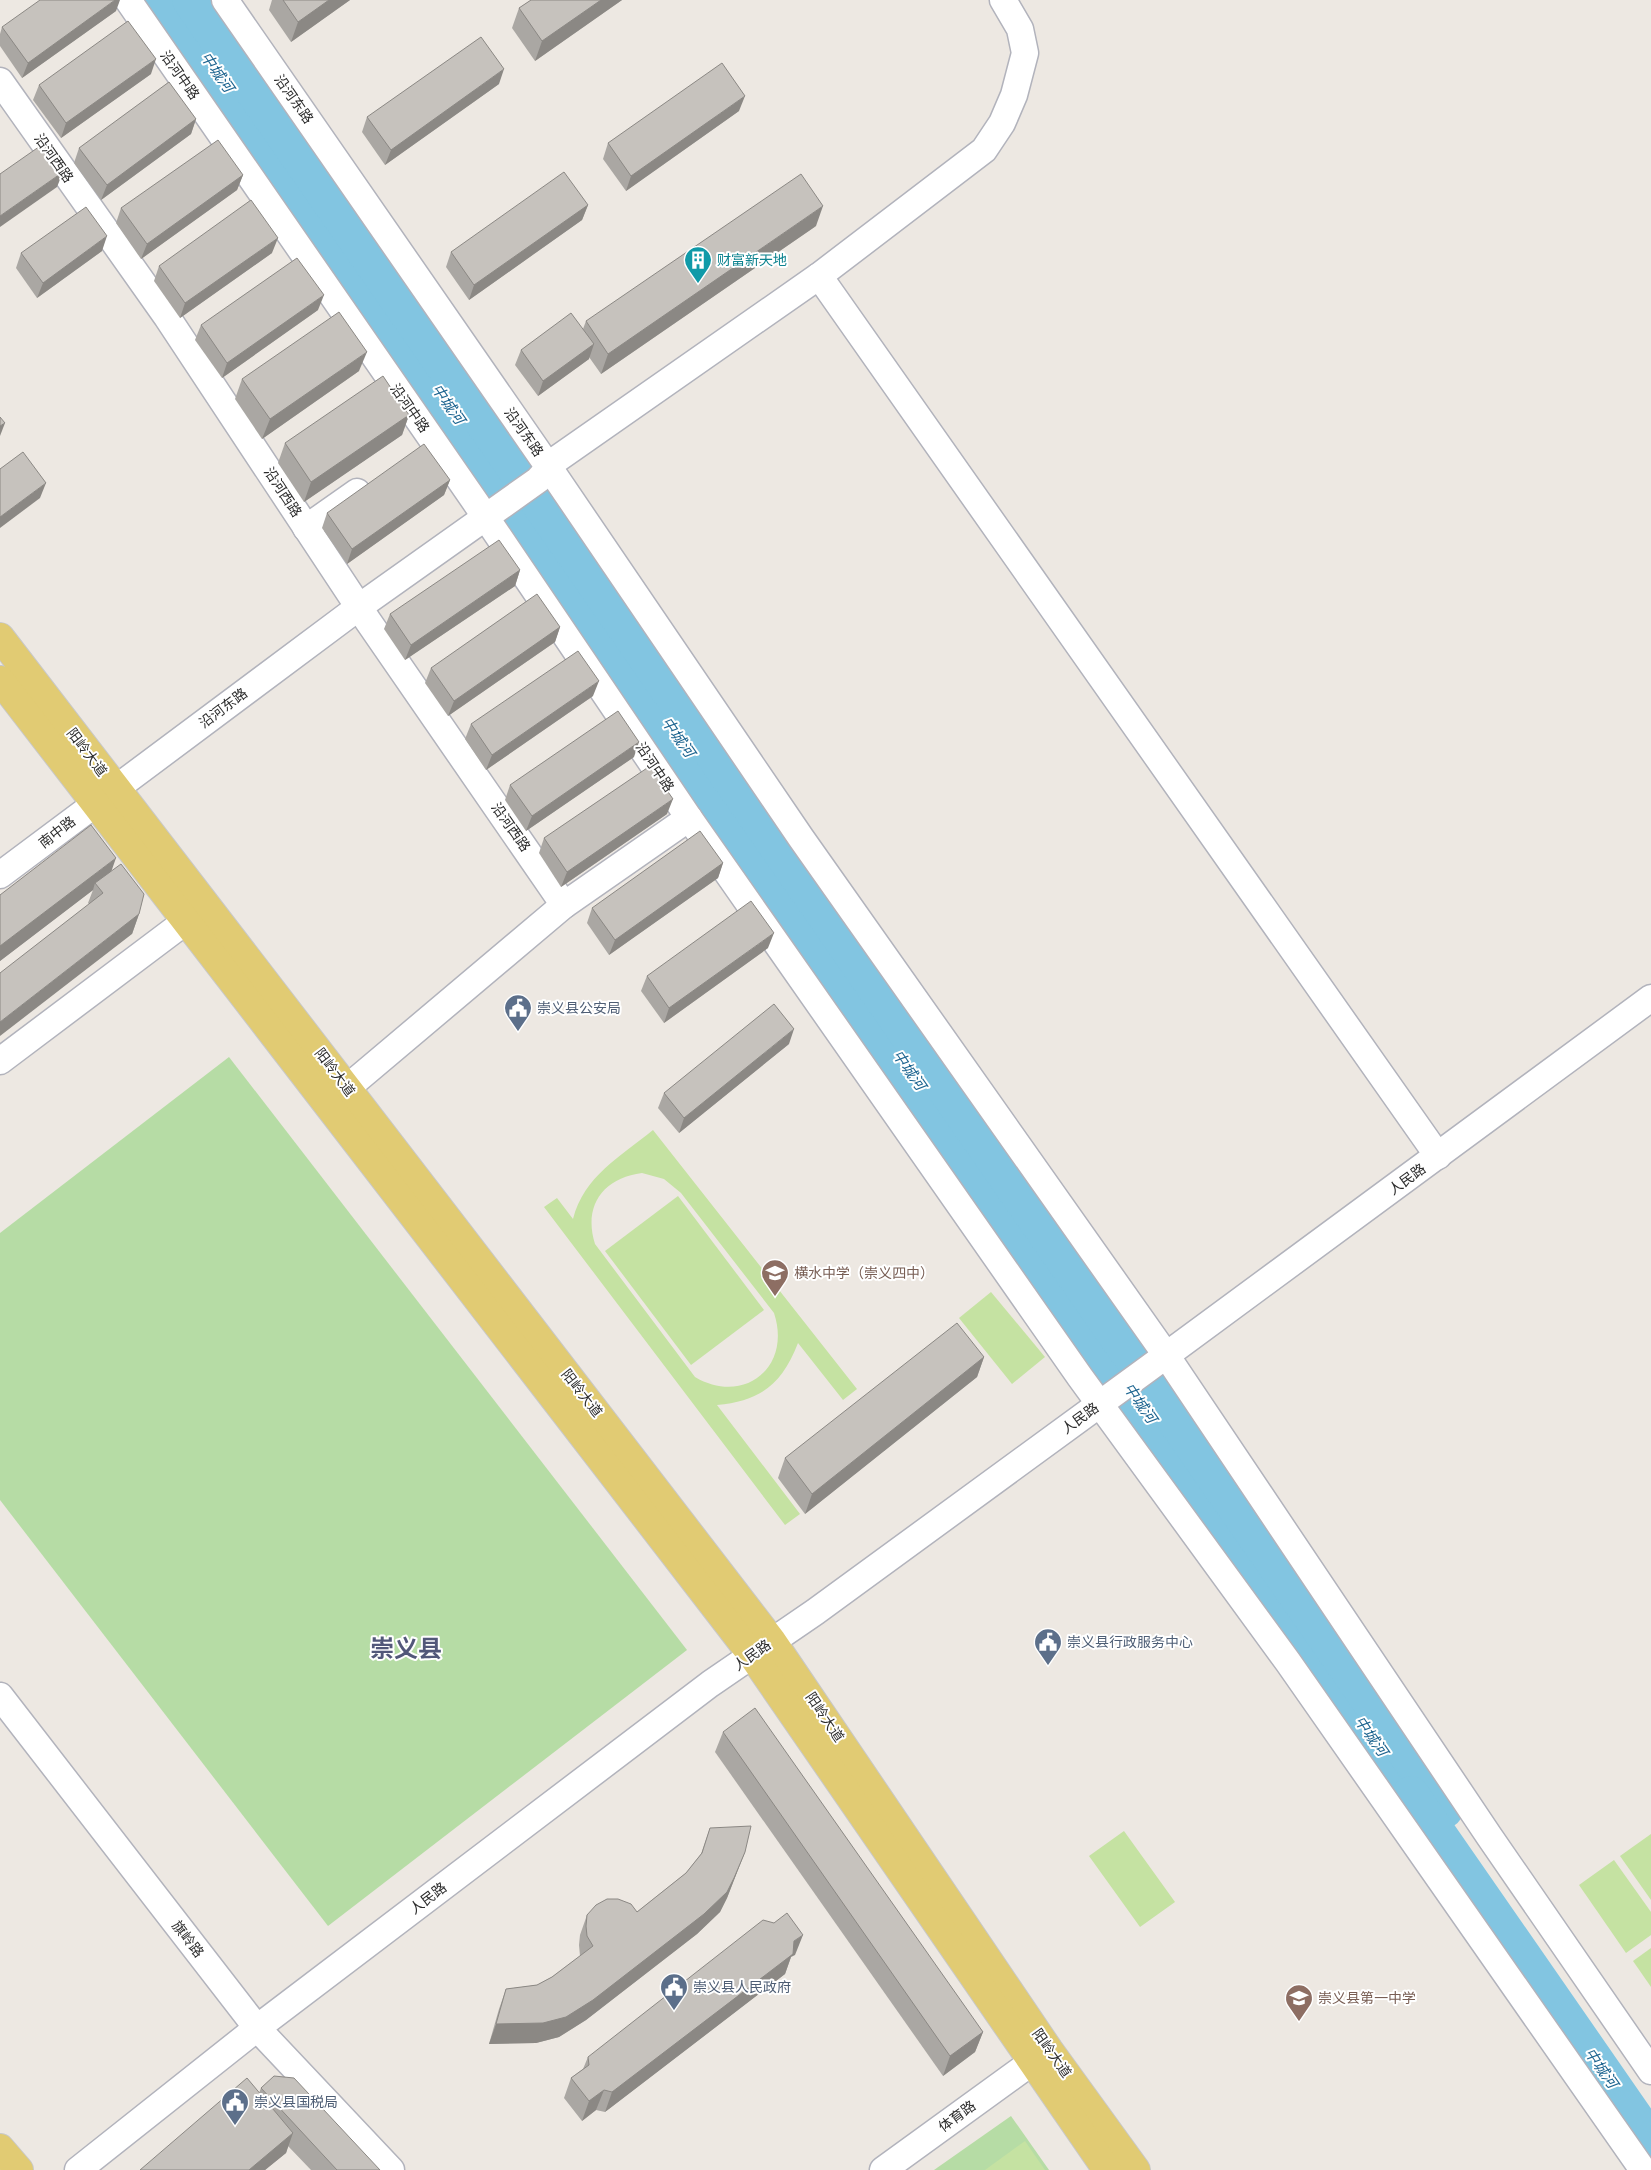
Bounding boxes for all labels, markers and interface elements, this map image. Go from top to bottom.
street label: 沿河中路 [157,47,203,103]
water label: 中城河 [197,48,239,98]
street label: 沿河东路 [271,71,317,127]
street label: 沿河西路 [31,130,77,186]
building icon: 财富新天地 [683,245,713,284]
place label: 财富新天地 [717,251,787,269]
street label: 沿河中路 [387,380,433,436]
water label: 中城河 [428,380,470,430]
street label: 沿河东路 [501,404,547,460]
street label: 沿河西路 [260,464,306,520]
street label: 沿河东路 [195,684,251,732]
water label: 中城河 [658,713,700,763]
street label: 阳岭大道 [63,724,111,780]
street label: 沿河中路 [632,739,678,795]
street label: 沿河西路 [488,799,534,855]
street label: 南中路 [35,812,79,852]
public building icon: 崇义县公安局 [503,993,533,1032]
place label: 崇义县公安局 [537,999,621,1017]
street label: 阳岭大道 [311,1044,359,1100]
water label: 中城河 [889,1046,931,1096]
street label: 人民路 [1385,1159,1429,1199]
school or university icon: 横水中学（崇义四中） [760,1258,790,1297]
place label: 横水中学（崇义四中） [794,1264,934,1282]
street label: 阳岭大道 [558,1365,606,1421]
water label: 中城河 [1120,1379,1162,1429]
street label: 人民路 [1058,1398,1102,1438]
public building icon: 崇义县行政服务中心 [1033,1627,1063,1666]
place label: 崇义县行政服务中心 [1067,1633,1193,1651]
district label: 崇义县 [370,1634,442,1663]
street label: 人民路 [730,1636,774,1674]
street label: 阳岭大道 [802,1689,848,1745]
water label: 中城河 [1351,1712,1393,1762]
street label: 人民路 [406,1878,450,1918]
street label: 旗岭路 [168,1917,208,1961]
public building icon: 崇义县人民政府 [659,1972,689,2011]
place label: 崇义县人民政府 [693,1978,791,1996]
school or university icon: 崇义县第一中学 [1284,1983,1314,2022]
place label: 崇义县第一中学 [1318,1989,1416,2007]
street label: 阳岭大道 [1029,2025,1075,2081]
water label: 中城河 [1581,2044,1623,2094]
public building icon: 崇义县国税局 [220,2087,250,2126]
place label: 崇义县国税局 [254,2093,338,2111]
street label: 体育路 [935,2096,979,2136]

